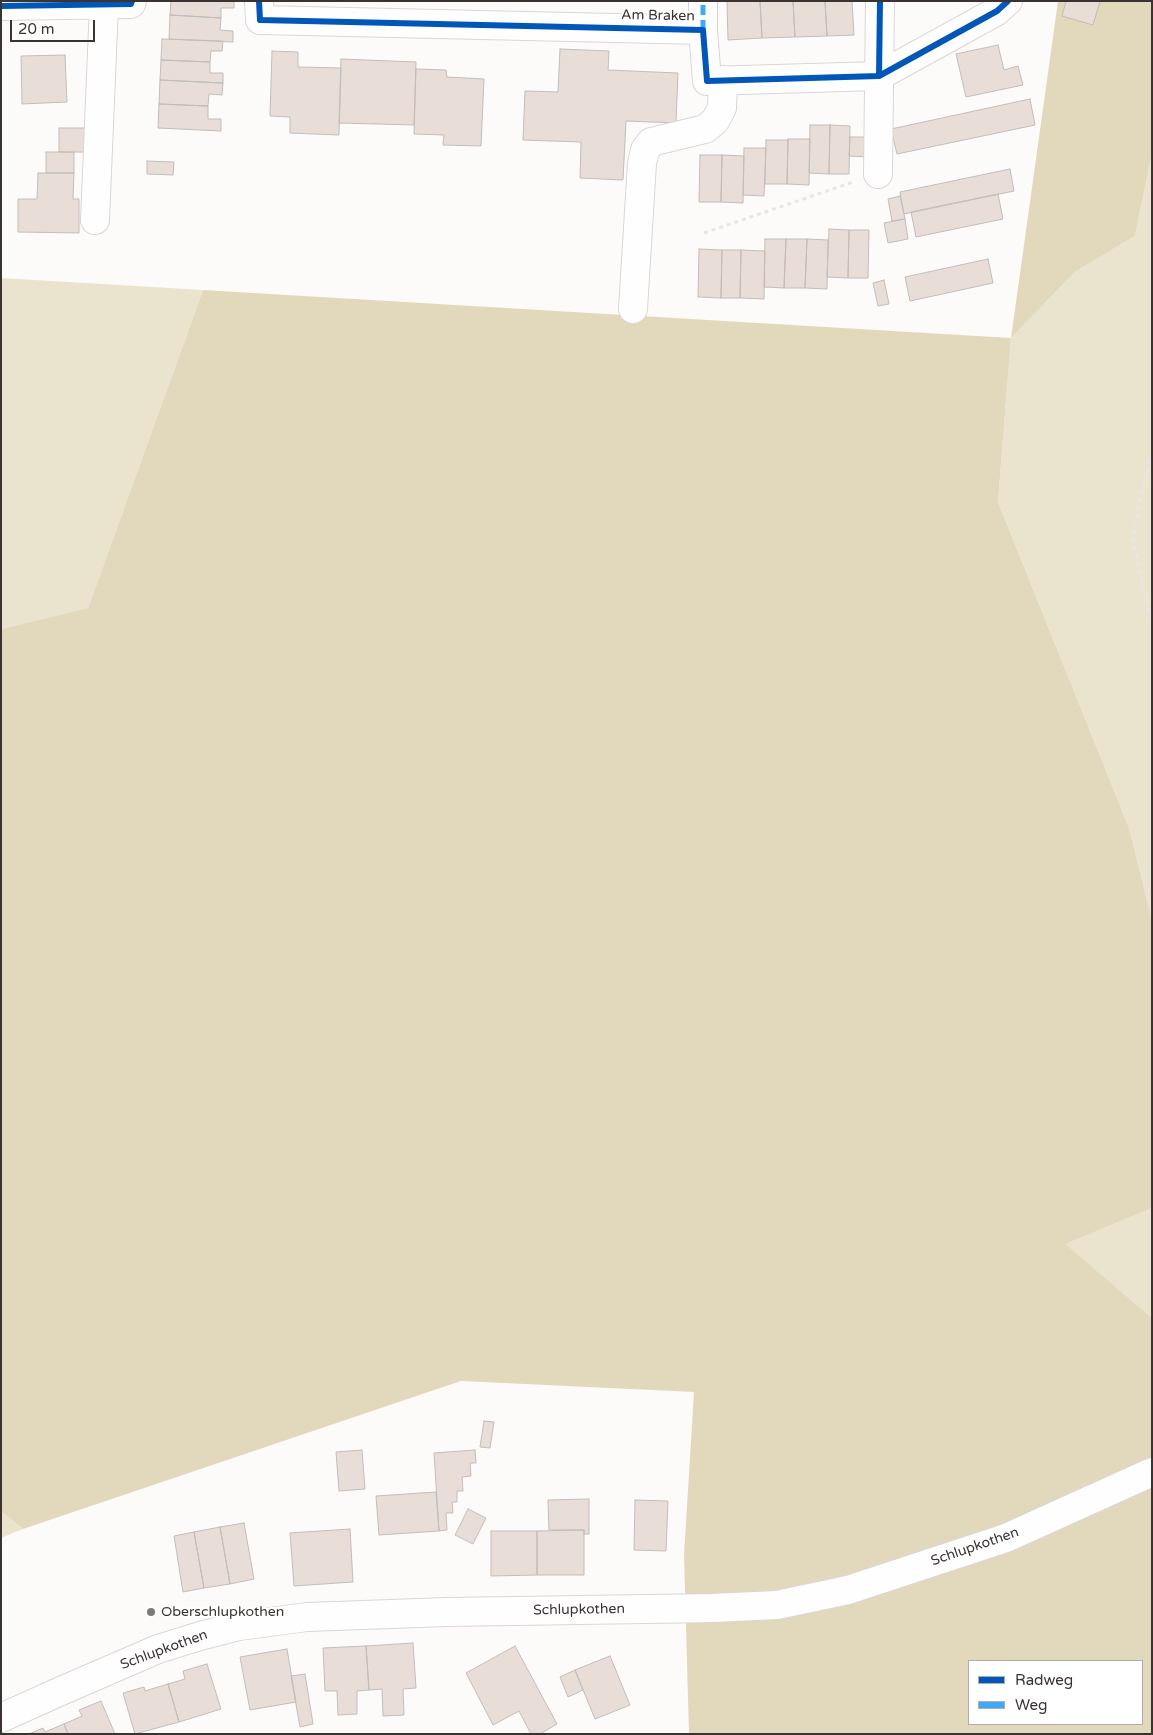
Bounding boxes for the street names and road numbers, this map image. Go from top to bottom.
street label: Am Braken [621,7,695,25]
street label: Schlupkothen [929,1524,1021,1570]
street label: Schlupkothen [533,1601,625,1619]
street label: Schlupkothen [118,1626,210,1674]

